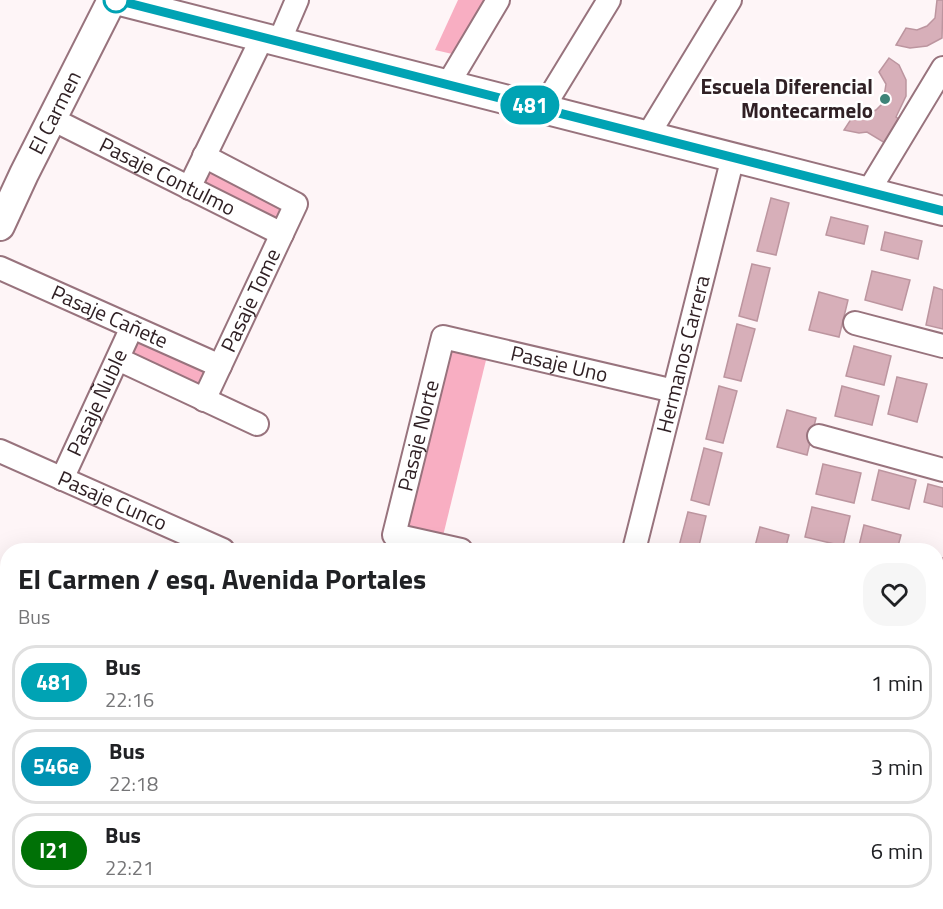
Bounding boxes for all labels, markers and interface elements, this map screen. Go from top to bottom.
unlabelled marker [103,0,129,13]
street label: El Carmen [20,65,89,160]
place label: Escuela Diferencial Montecarmelo [700,70,873,126]
line badge: 481 [496,86,564,124]
text: 481 [512,89,548,121]
marker: Escuela Diferencial Montecarmelo [878,92,892,106]
street label: Pasaje Contulmo [94,128,241,223]
street label: Pasaje Tome [212,243,288,357]
street label: Hermanos Carrera [647,271,718,436]
street label: Pasaje Cañete [47,276,174,356]
street label: Pasaje Uno [508,336,611,390]
street label: Pasaje Ñuble [58,343,135,461]
street label: Pasaje Norte [388,376,447,494]
street label: Pasaje Cunco [53,462,173,538]
text: El Carmen / esq. Avenida Portales [18,557,426,600]
button: heart [863,563,926,626]
text: Bus [18,601,50,632]
text: Bus [105,650,141,684]
text: 481 [36,666,72,698]
text: 1 min [871,666,923,700]
text: 22:16 [105,684,154,715]
text: Bus [109,734,145,768]
text: 546e [33,750,79,782]
text: 3 min [871,750,923,784]
text: 22:18 [109,768,158,799]
text: Bus [105,818,141,852]
text: I21 [39,834,69,866]
text: 6 min [871,834,923,868]
text: 22:21 [105,852,154,883]

